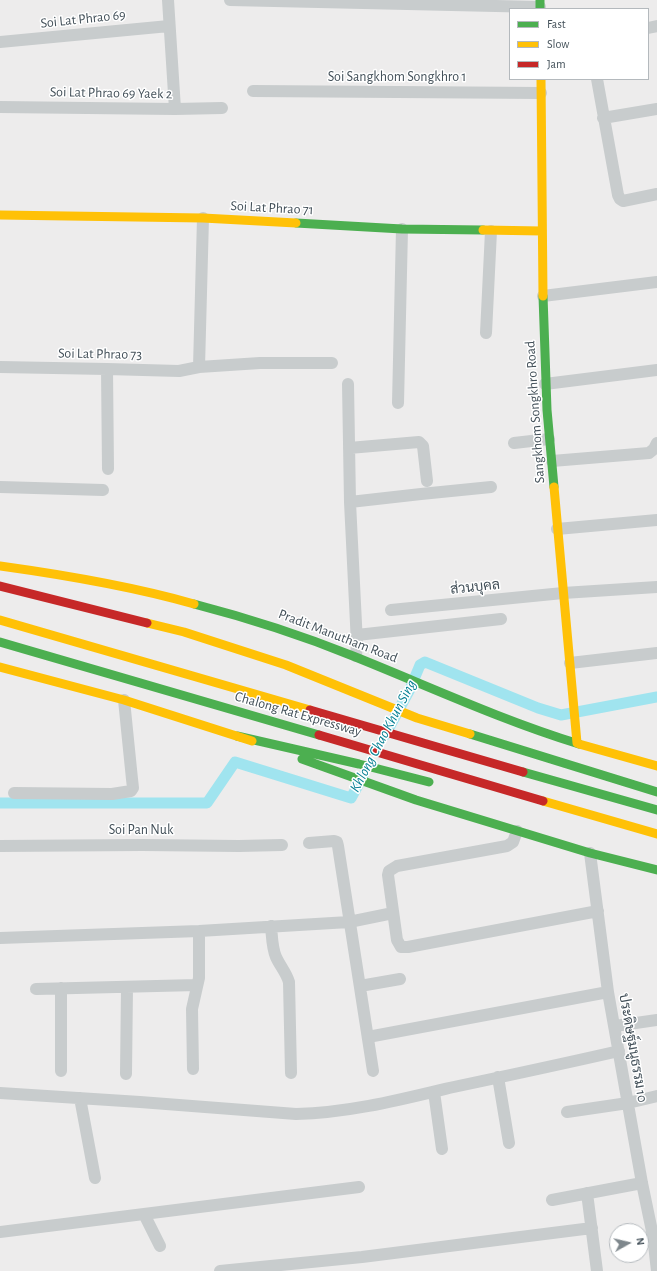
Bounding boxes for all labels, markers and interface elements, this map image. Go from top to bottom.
street label: Soi Lat Phrao 69 [40,6,126,32]
legend [509,8,649,80]
text: Fast [547,18,566,30]
text: Slow [547,38,569,50]
text: Jam [547,58,566,70]
street label: Soi Sangkhom Songkhro 1 [328,69,466,85]
street label: Soi Lat Phrao 69 Yaek 2 [50,84,172,102]
street label: Soi Lat Phrao 71 [230,197,314,219]
street label: Sangkhom Songkhro Road [522,340,548,484]
street label: Soi Lat Phrao 73 [58,345,142,363]
street label: ส่วนบุคล [449,576,501,598]
street label: Pradit Manutham Road [276,606,400,666]
water label: Khlong Chao Khun Sing [346,677,420,795]
street label: Chalong Rat Expressway [233,688,363,740]
street label: Soi Pan Nuk [109,822,173,838]
street label: ประดิษฐ์มนูธรรม 10 [615,992,651,1104]
north arrow [609,1223,649,1263]
text: N [634,1237,646,1246]

